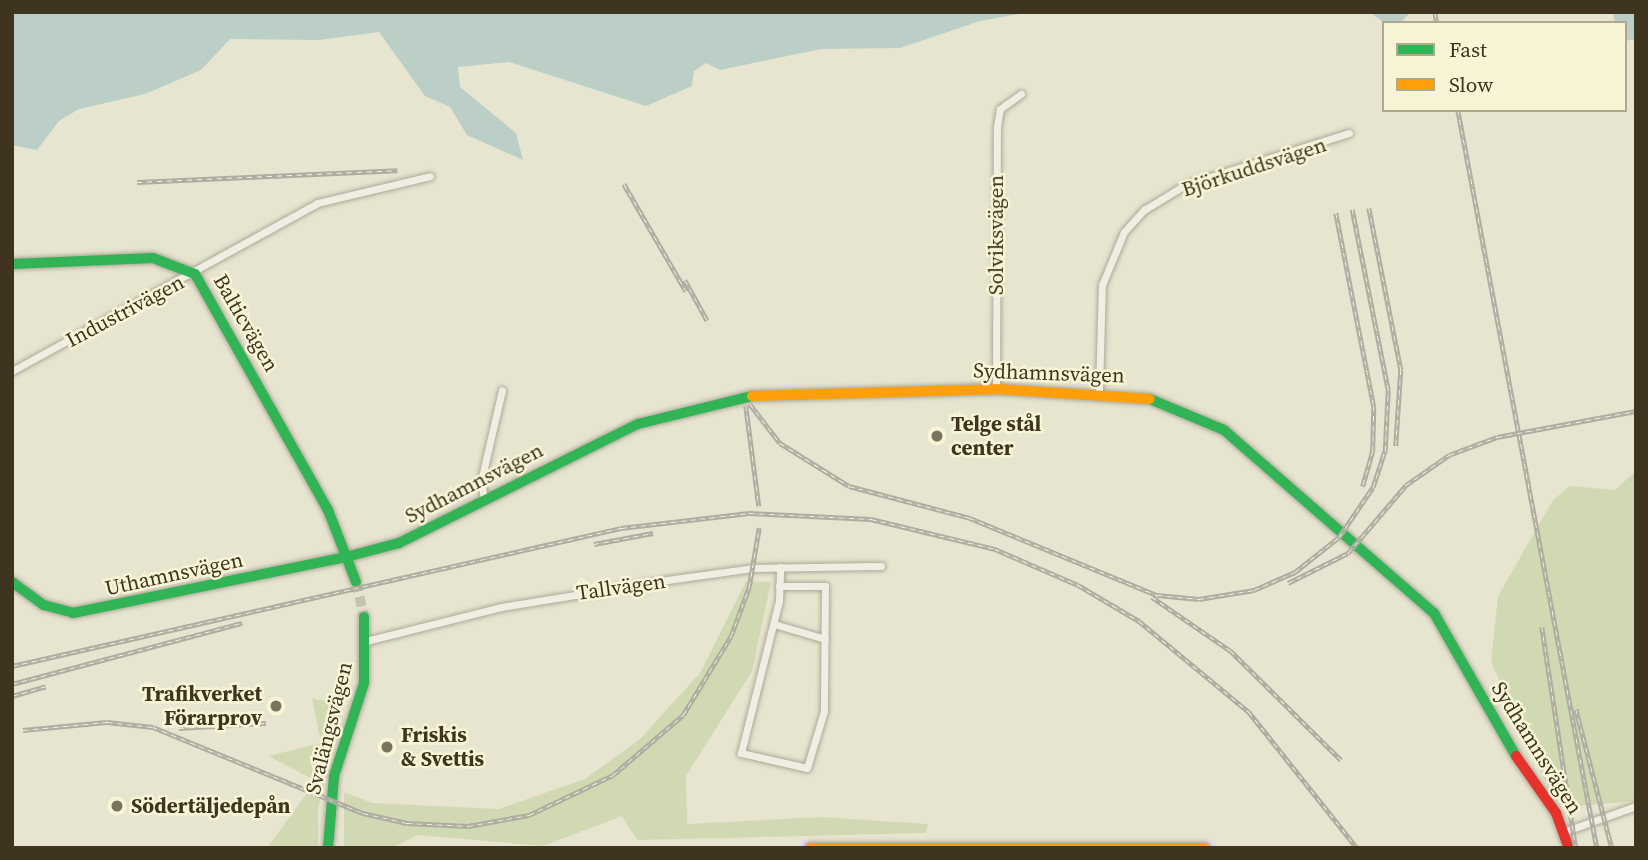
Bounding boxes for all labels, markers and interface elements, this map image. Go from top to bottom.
legend [1382,21,1627,112]
text: Fast [1449,35,1487,64]
text: Slow [1449,70,1493,99]
street label: Björkuddsvägen [1179,132,1329,202]
street label: Solviksvägen [983,175,1009,295]
street label: Industrivägen [62,269,188,353]
street label: Balticvägen [208,270,284,376]
street label: Sydhamnsvägen [973,358,1125,388]
place label: Telge stål center [951,411,1041,461]
marker: Telge stål center [929,428,945,444]
street label: Sydhamnsvägen [401,437,547,529]
street label: Uthamnsvägen [103,547,245,601]
street label: Tallvägen [575,568,667,606]
street label: Svalängsvägen [300,659,358,797]
street label: Sydhamnsvägen [1486,677,1588,819]
place label: Trafikverket Förarprov [142,681,262,731]
marker: Trafikverket Förarprov [268,698,284,714]
place label: Friskis & Svettis [401,722,484,772]
marker: Friskis & Svettis [379,739,395,755]
place label: Södertäljedepån [131,793,290,819]
marker: Södertäljedepån [109,798,125,814]

